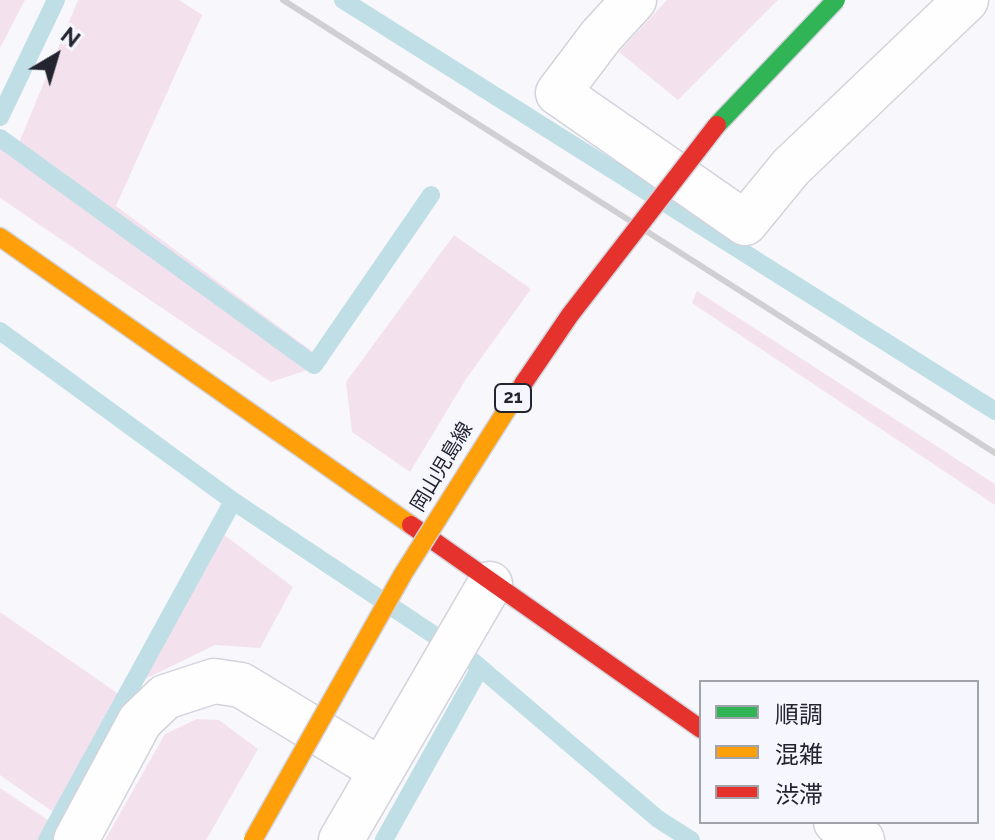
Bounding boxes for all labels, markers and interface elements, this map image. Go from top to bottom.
north arrow [16,16,96,96]
text: N [56,22,85,52]
road number: 21 [495,384,531,412]
street label: 岡山児島線 [406,418,478,516]
legend [699,680,979,824]
text: 順調 [775,700,823,729]
text: 混雑 [775,740,823,769]
text: 渋滞 [775,780,823,809]

